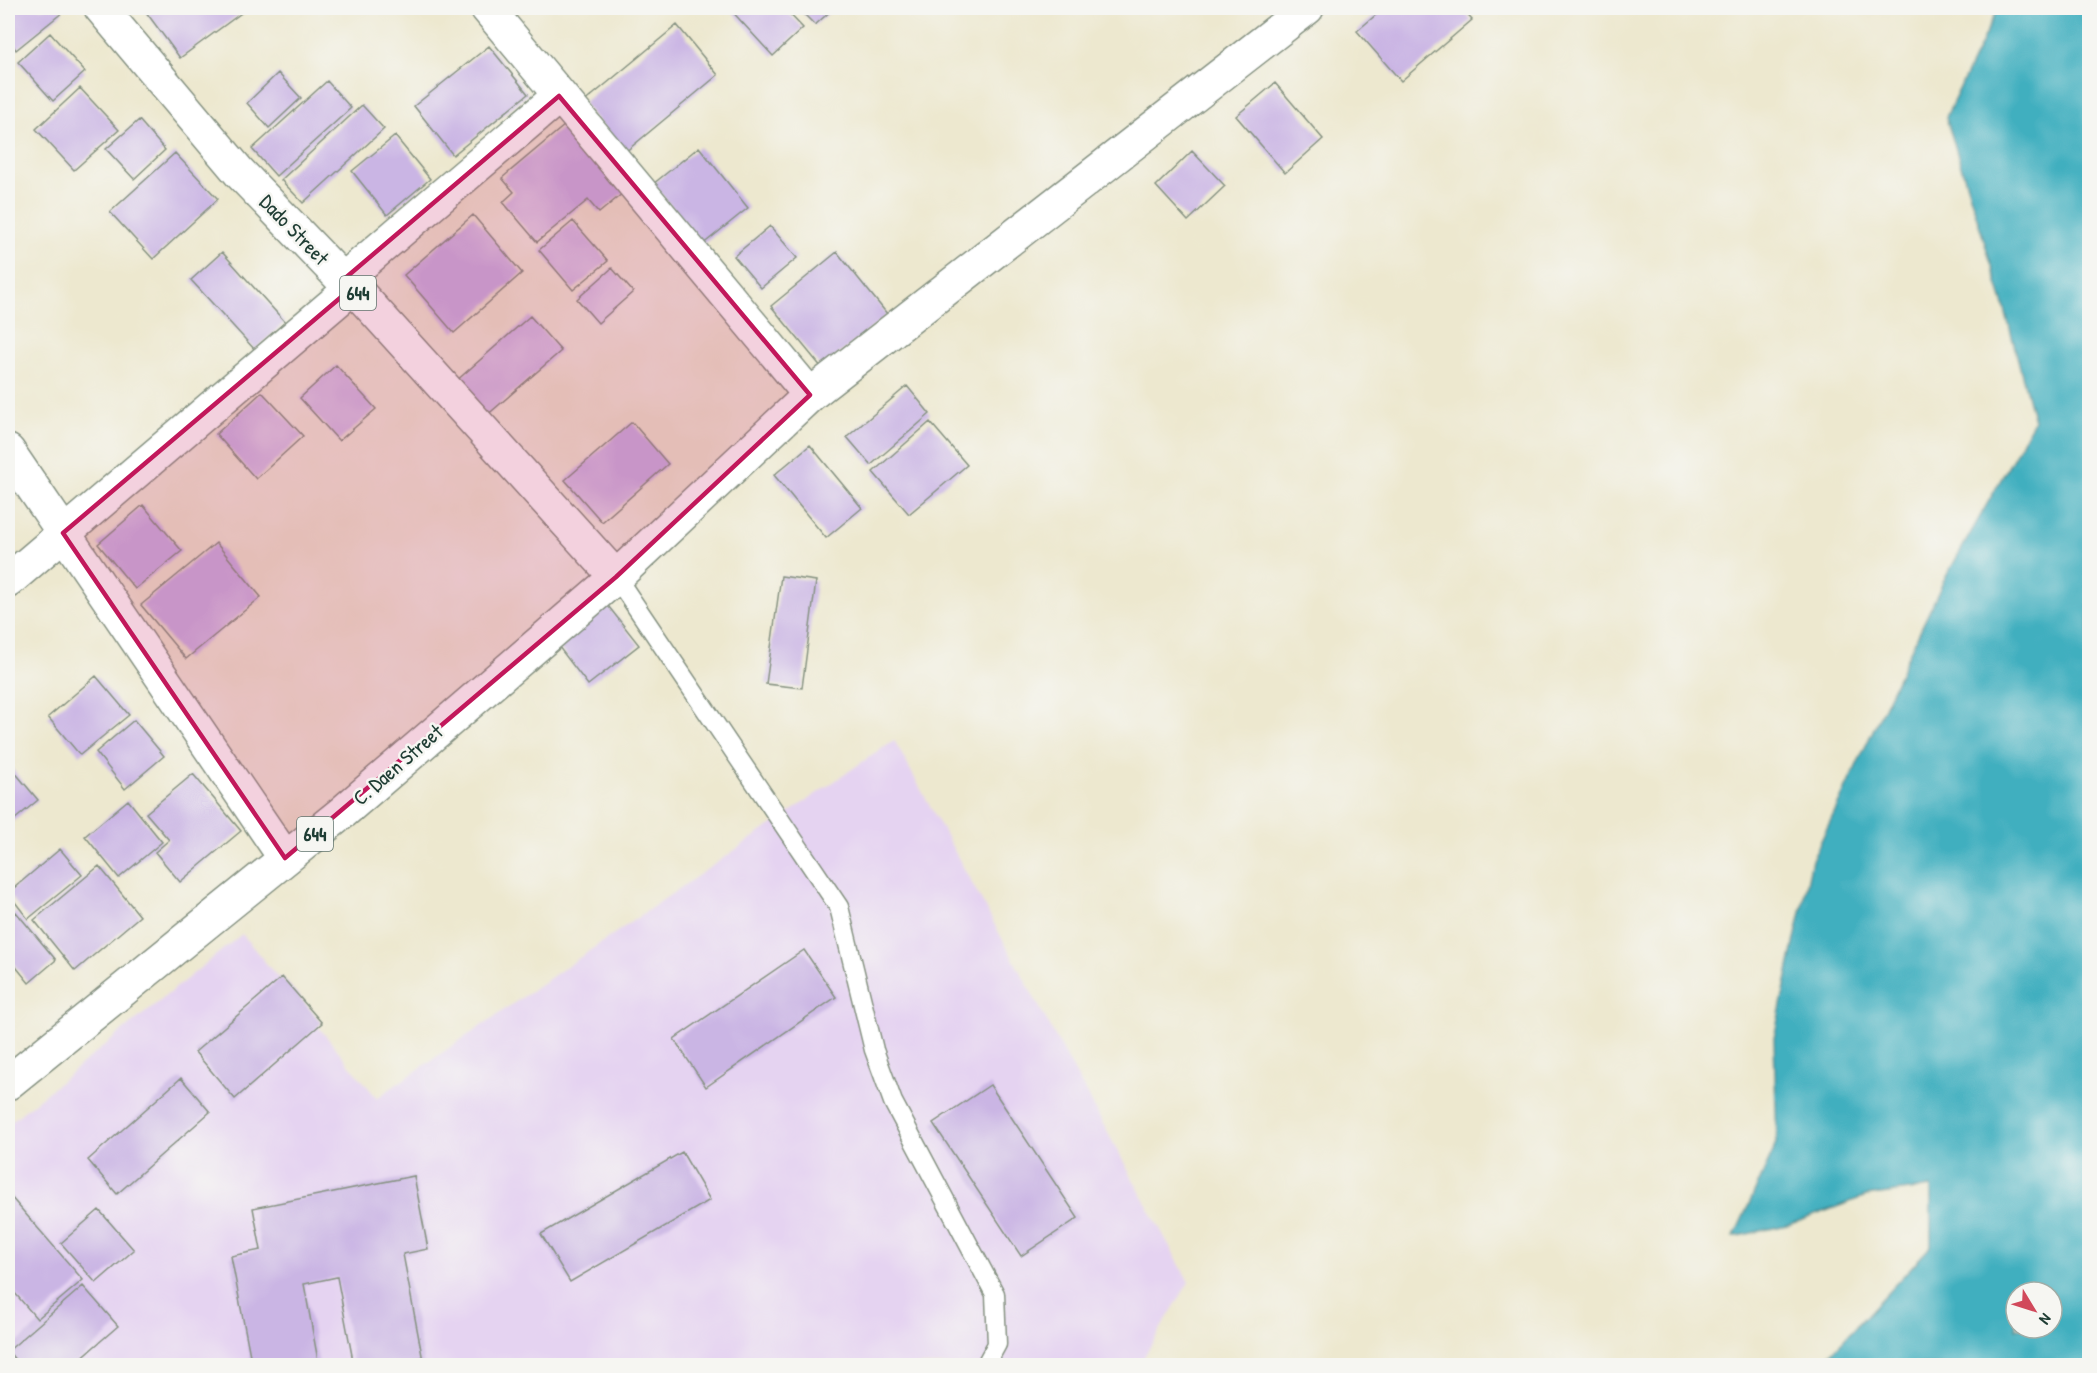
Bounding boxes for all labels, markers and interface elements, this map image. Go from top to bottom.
street label: Dado Street [253,188,336,272]
road number: 644 [340,276,376,310]
street label: C. Daen Street [346,717,450,812]
road number: 644 [297,817,333,851]
north arrow [2004,1280,2064,1340]
text: N [2034,1309,2057,1330]

